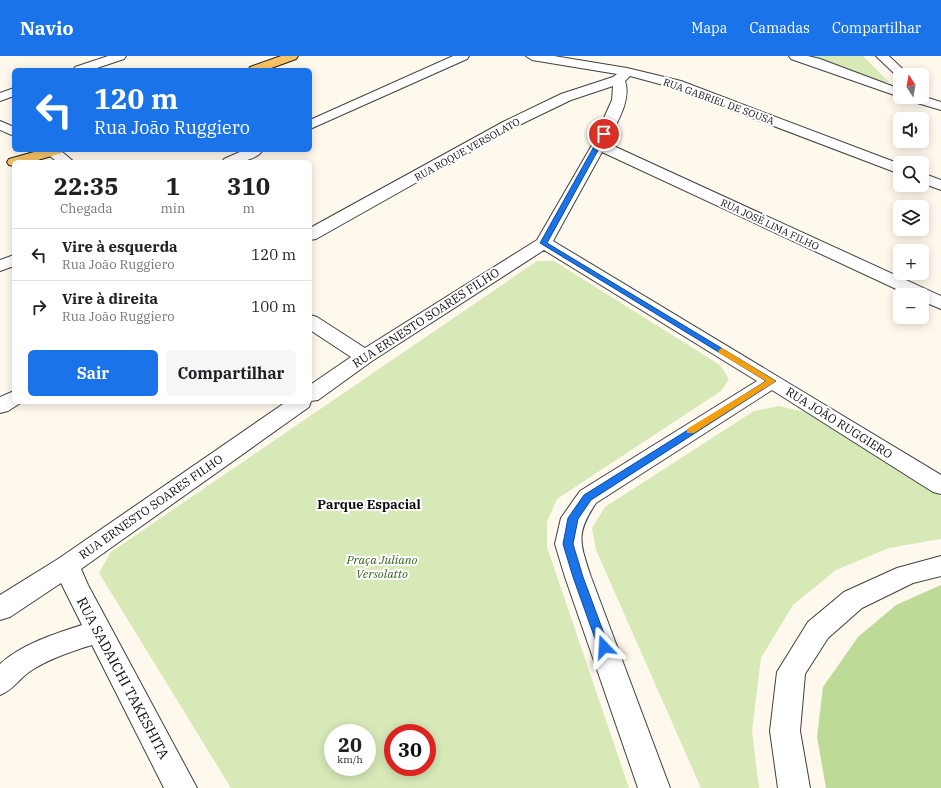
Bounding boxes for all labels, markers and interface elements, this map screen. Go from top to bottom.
text: Navio [20,16,74,40]
text: Mapa [691,19,727,37]
text: Camadas [749,19,810,37]
text: Compartilhar [832,19,921,37]
north arrow [893,68,929,104]
map controls [893,68,929,324]
street label: RUA GABRIEL DE SOUSA [662,75,776,128]
text: 120 m [94,80,178,117]
icon: left [28,84,80,136]
button: sound [893,112,929,148]
street label: RUA ROQUE VERSOLATO [412,115,522,184]
text: Rua João Ruggiero [94,116,250,139]
pin [587,117,621,151]
icon: arrive [593,123,615,145]
button: search [893,156,929,192]
text: 22:35 [54,170,119,202]
text: 1 [166,170,180,202]
text: 310 [227,170,270,202]
street label: RUA JOSÉ LIMA FILHO [718,196,821,253]
text: Chegada [60,200,113,217]
text: min [160,200,185,217]
text: m [242,200,255,217]
button: layers [893,200,929,236]
text: Vire à esquerda [62,237,178,256]
icon: left [28,244,50,266]
button: + [893,244,929,280]
text: 120 m [251,245,296,264]
text: Rua João Ruggiero [62,256,175,273]
street label: RUA ERNESTO SOARES FILHO [349,264,502,371]
button: − [893,288,929,324]
text: Vire à direita [62,289,158,308]
icon: right [28,296,50,318]
text: 100 m [251,297,296,316]
text: Rua João Ruggiero [62,308,175,325]
button: Sair [28,350,158,396]
button: Compartilhar [166,350,296,396]
street label: RUA JOÃO RUGGIERO [783,384,895,462]
street label: RUA ERNESTO SOARES FILHO [76,451,226,562]
district label: Parque Espacial [317,496,421,513]
park label: Praça Juliano Versolatto [345,552,418,581]
street label: RUA SADAICHI TAKESHITA [73,594,174,762]
position arrow [583,626,625,668]
speed limit sign: 30 [384,724,436,776]
text: 20 [338,731,362,758]
text: km/h [337,753,363,766]

